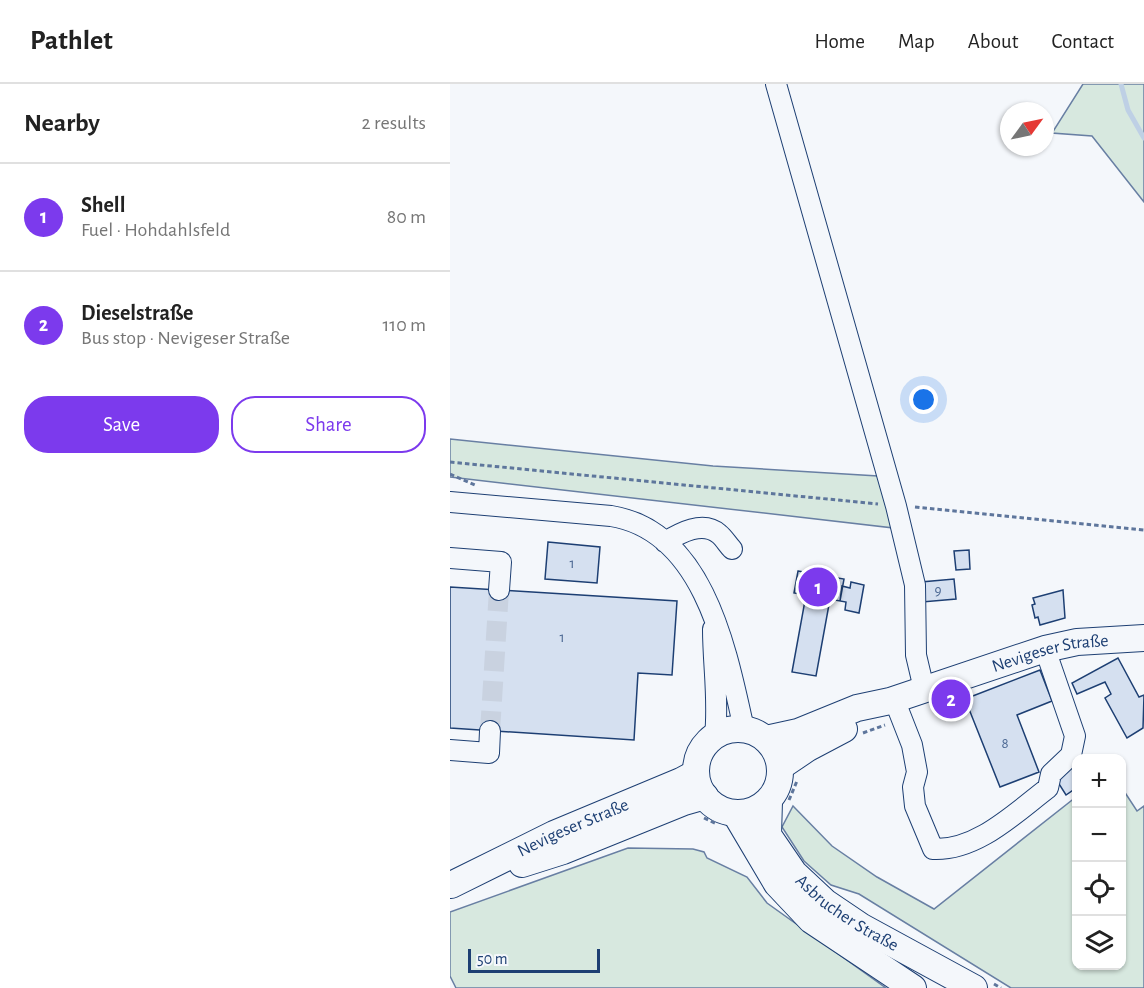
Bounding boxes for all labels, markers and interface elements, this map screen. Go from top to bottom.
text: Pathlet [30,27,113,55]
text: Home [814,31,865,52]
text: Map [898,31,935,52]
text: About [968,31,1018,52]
text: Contact [1051,31,1114,52]
north arrow [1000,102,1054,156]
text: Nearby [24,110,100,136]
text: 2 results [362,113,426,133]
text: Shell [81,194,125,216]
text: 1 [40,207,47,227]
text: 80 m [387,207,426,227]
text: Fuel · Hohdahlsfeld [81,220,230,240]
text: Dieselstraße [81,302,194,324]
text: 2 [39,315,48,335]
text: 110 m [382,315,426,335]
text: Bus stop · Nevigeser Straße [81,328,290,348]
your location [909,385,938,414]
button: Save [24,396,219,453]
button: Share [231,396,426,453]
house number: 1 [569,556,575,571]
pin: 1 [798,564,838,610]
house number: 9 [934,583,942,598]
house number: 1 [559,630,565,645]
street label: Nevigeser Straße [990,632,1109,676]
pin: 2 [932,676,970,722]
house number: 8 [1001,736,1009,751]
map controls [1072,754,1126,970]
button: + [1072,754,1126,808]
street label: Nevigeser Straße [515,796,632,861]
button: − [1072,808,1126,862]
button: locate [1072,862,1126,916]
street label: Asbrucher Straße [792,872,901,955]
button: layers [1072,916,1126,970]
scale bar [468,946,600,974]
text: 50 m [477,951,508,967]

